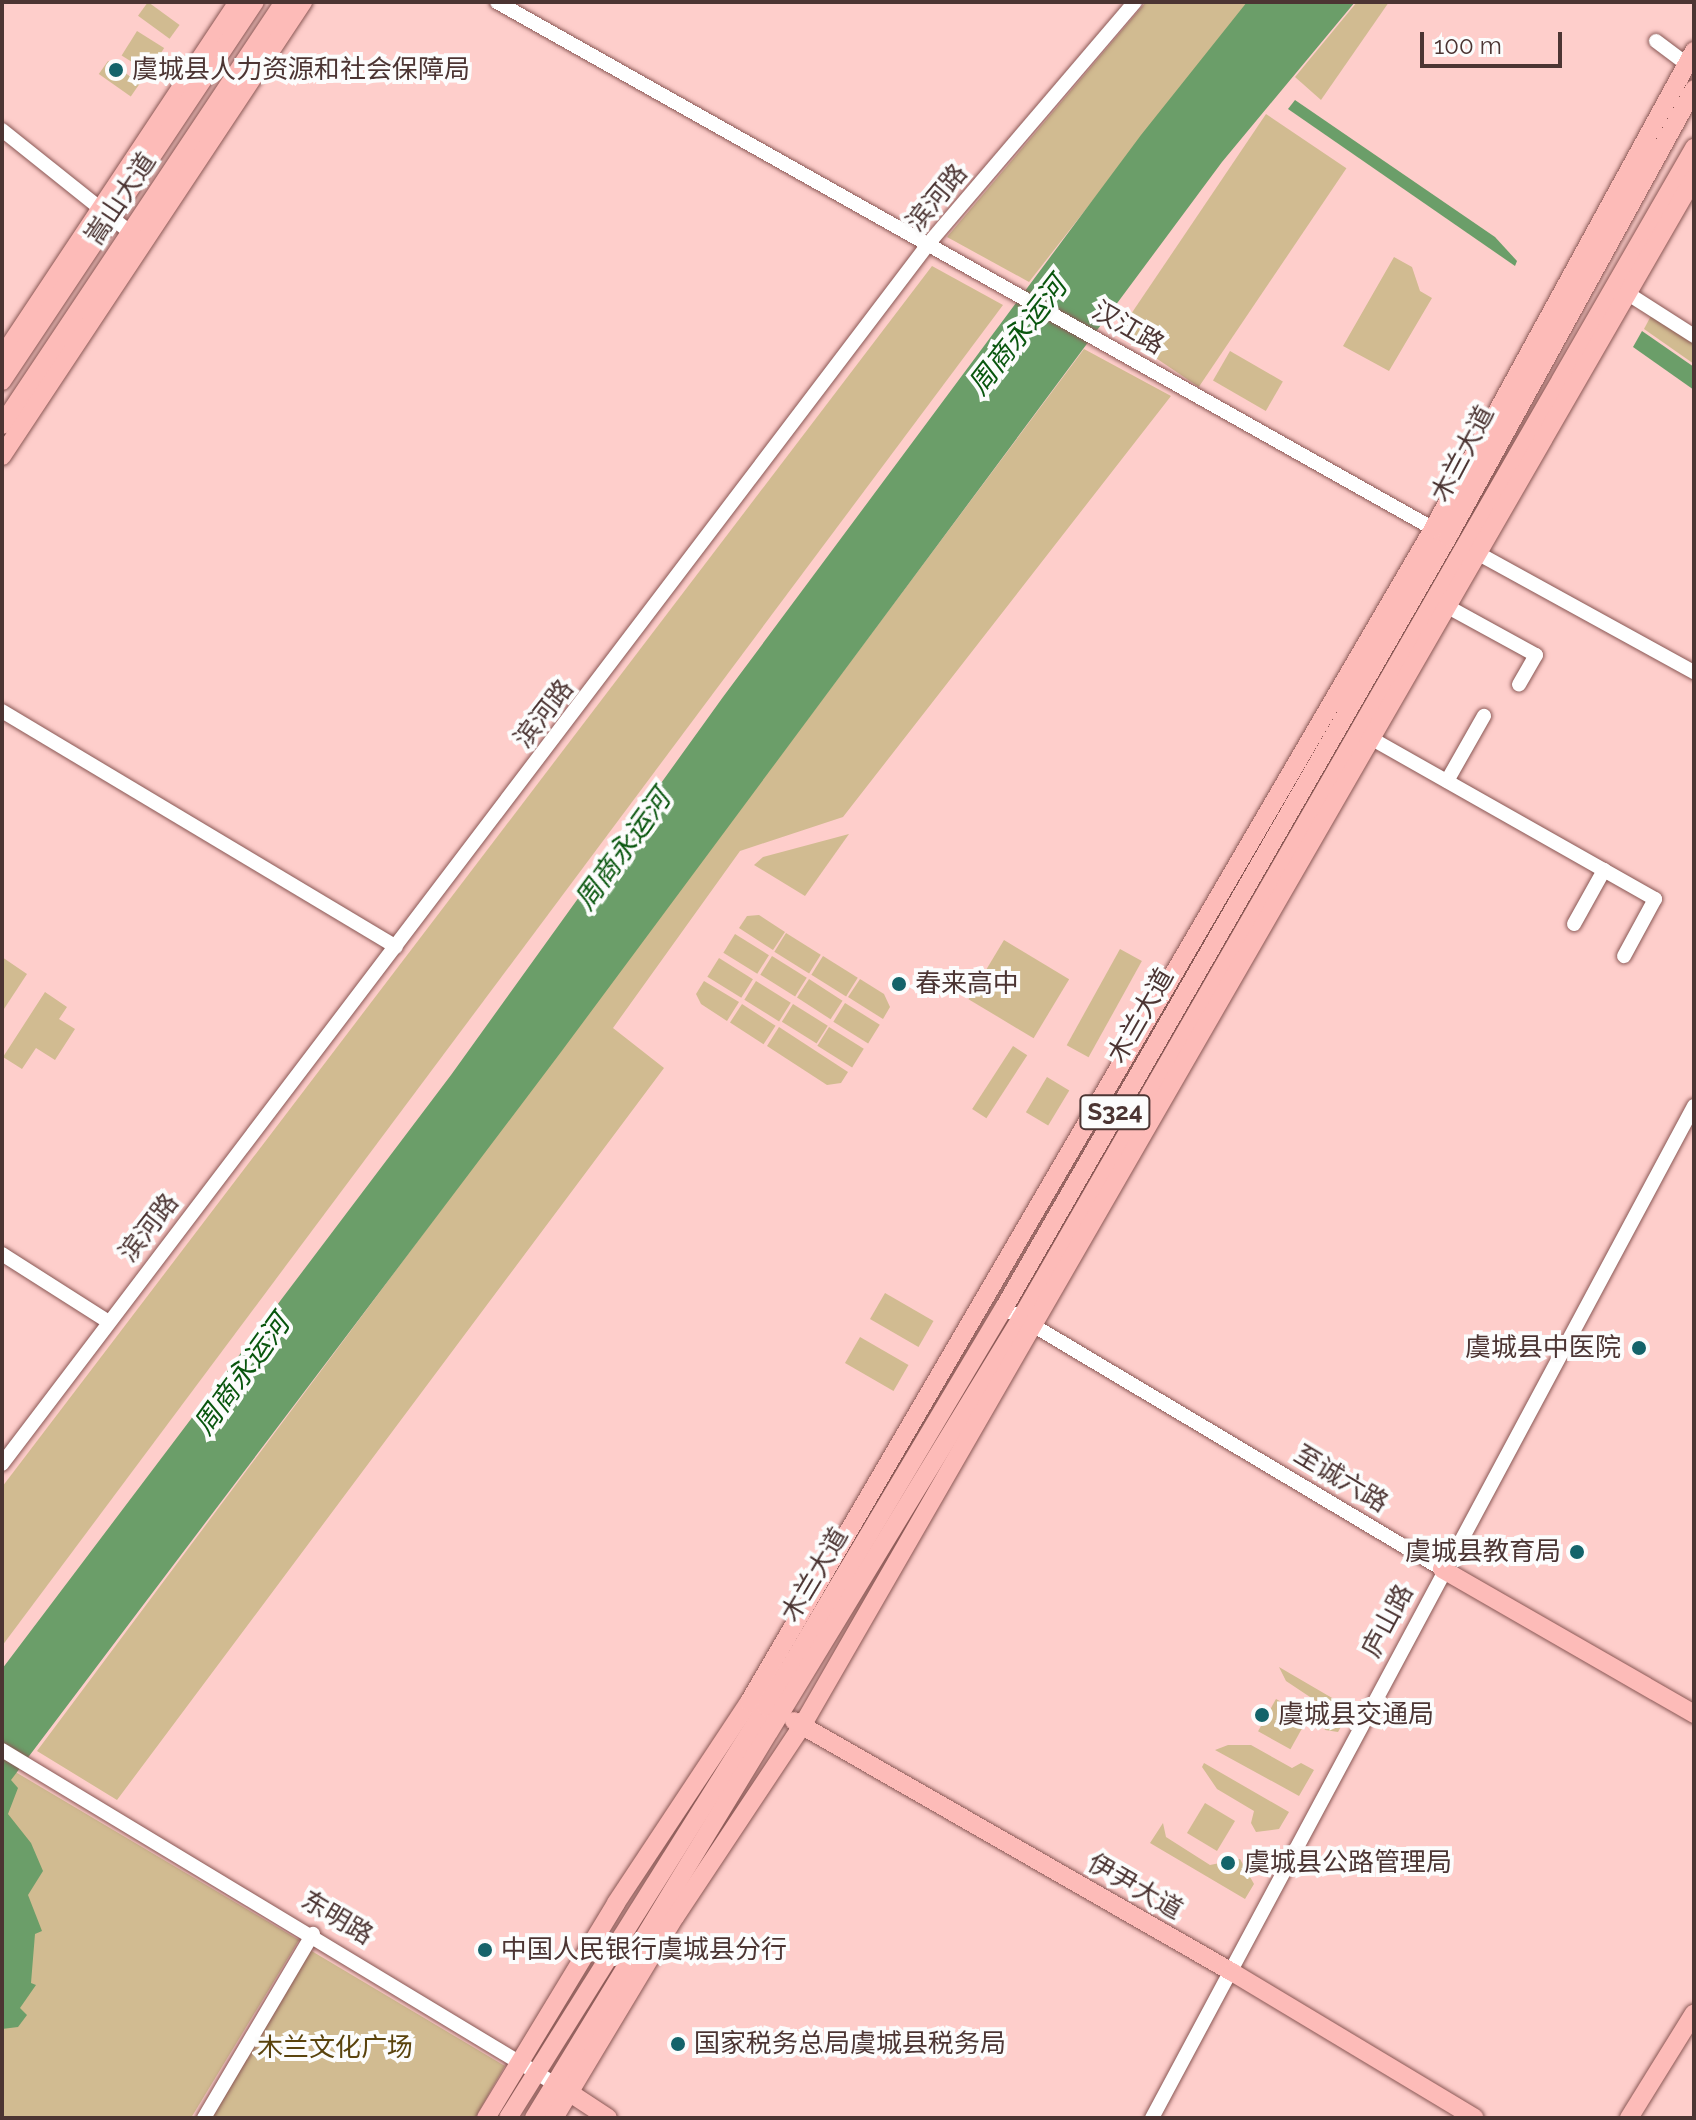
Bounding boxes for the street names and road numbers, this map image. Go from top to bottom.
street label: 嵩山大道 [79,147,163,251]
street label: 滨河路 [900,158,974,238]
street label: 汉江路 [1086,295,1170,361]
street label: 木兰大道 [1425,401,1501,507]
street label: 滨河路 [508,674,580,754]
street label: 木兰大道 [1101,963,1181,1069]
road number: S324 [1079,1092,1151,1132]
street label: 滨河路 [113,1188,185,1268]
street label: 至诚六路 [1288,1439,1394,1519]
street label: 木兰大道 [775,1522,855,1628]
street label: 庐山路 [1356,1579,1420,1663]
street label: 伊尹大道 [1082,1847,1188,1927]
street label: 东明路 [296,1885,378,1951]

